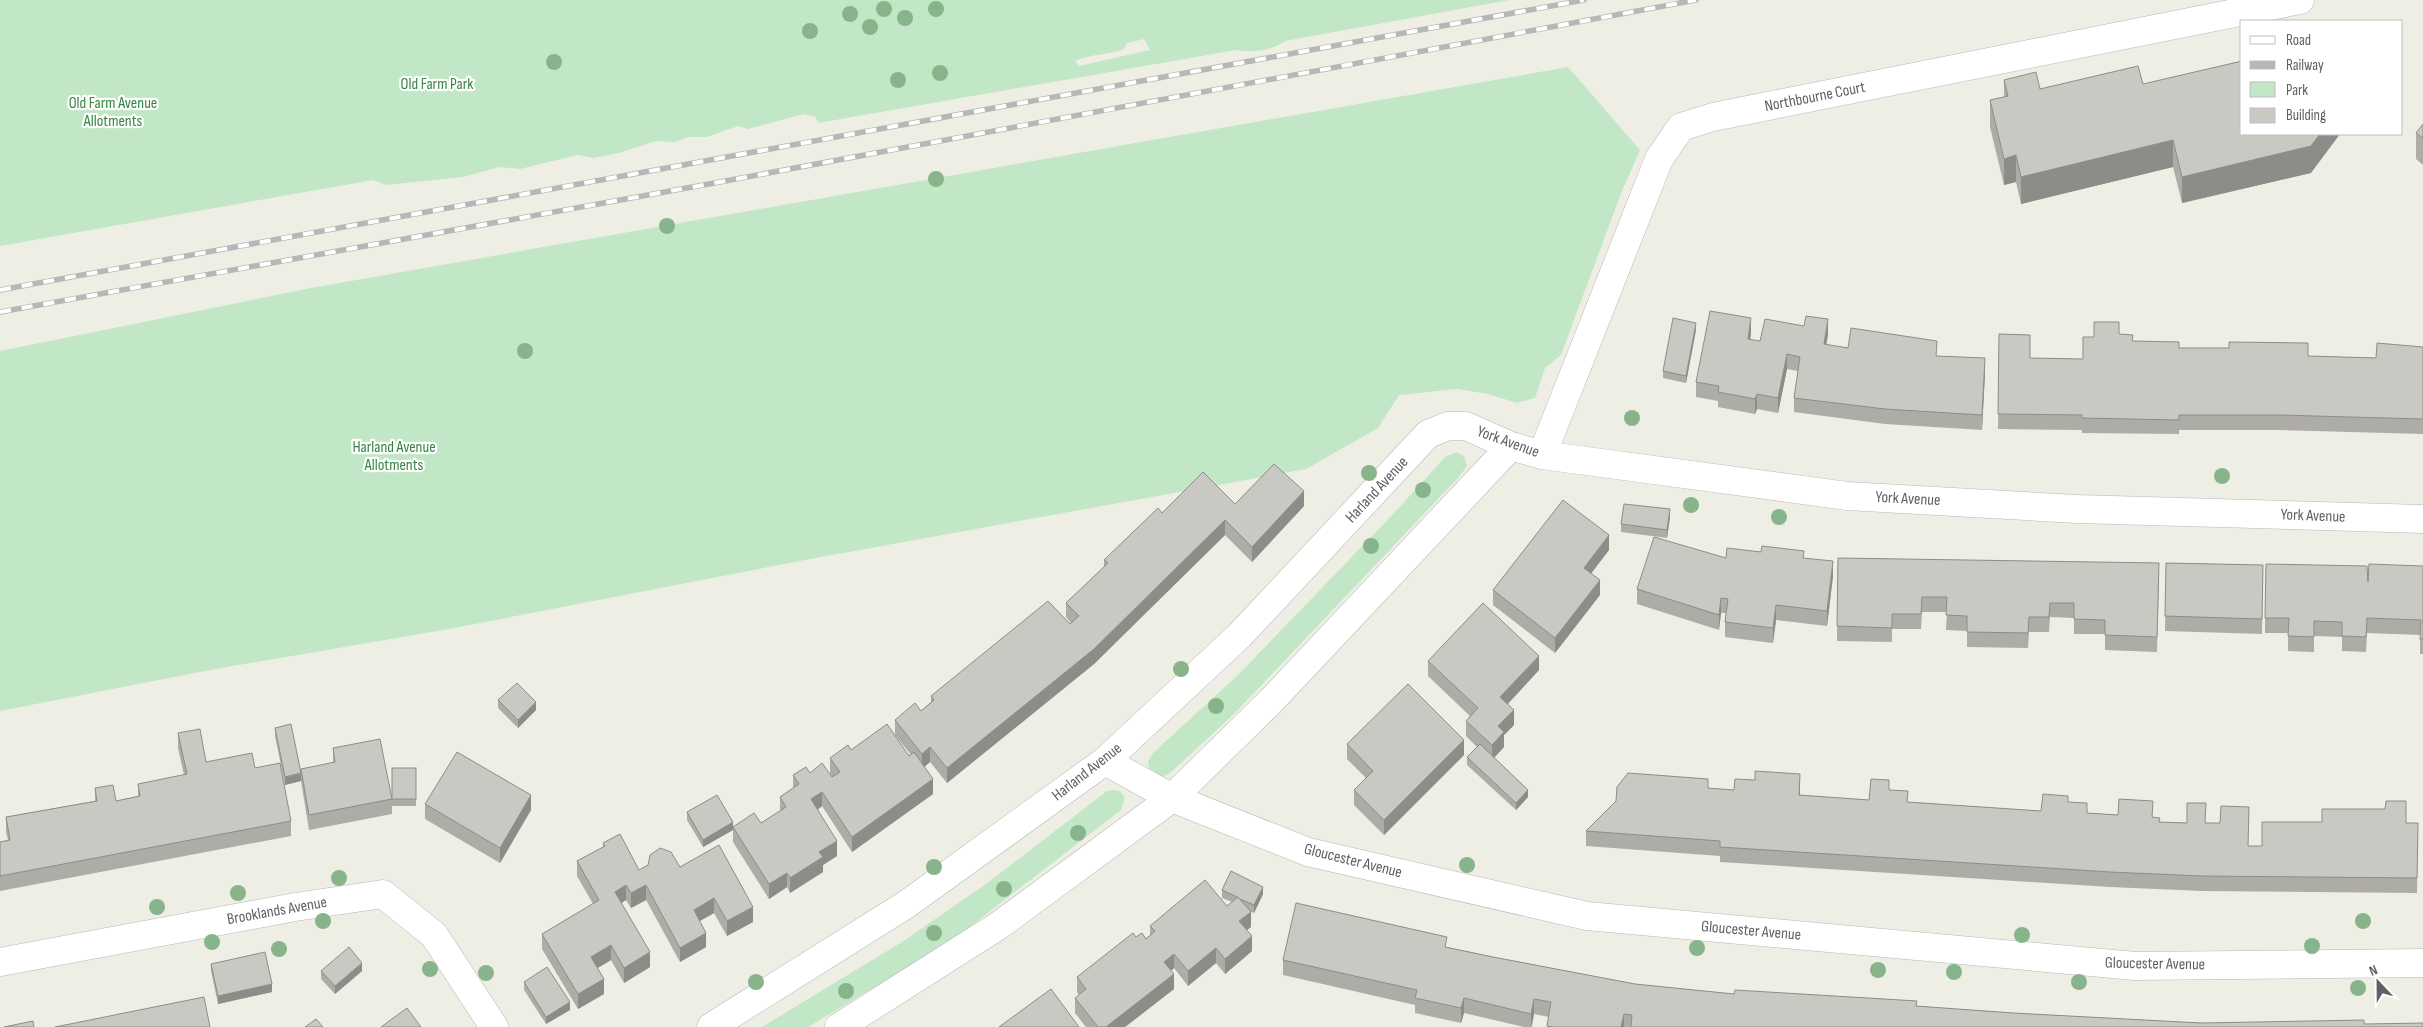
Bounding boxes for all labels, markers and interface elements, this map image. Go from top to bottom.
legend [2240,20,2403,135]
text: Road [2286,31,2311,50]
text: Railway [2286,56,2324,75]
park label: Old Farm Park [401,75,473,94]
street label: Northbourne Court [1763,78,1867,116]
text: Park [2286,81,2308,100]
park label: Old Farm Avenue Allotments [69,94,157,131]
text: Building [2286,106,2326,125]
street label: York Avenue [1474,422,1542,462]
park label: Harland Avenue Allotments [352,438,436,475]
street label: Harland Avenue [1342,453,1412,527]
street label: York Avenue [1875,488,1941,510]
street label: York Avenue [2280,505,2346,527]
street label: Harland Avenue [1048,739,1126,805]
street label: Gloucester Avenue [1302,840,1404,882]
street label: Brooklands Avenue [226,893,328,929]
street label: Gloucester Avenue [1700,917,1802,945]
street label: Gloucester Avenue [2105,954,2205,974]
north arrow [2353,957,2403,1007]
text: N [2367,961,2380,980]

